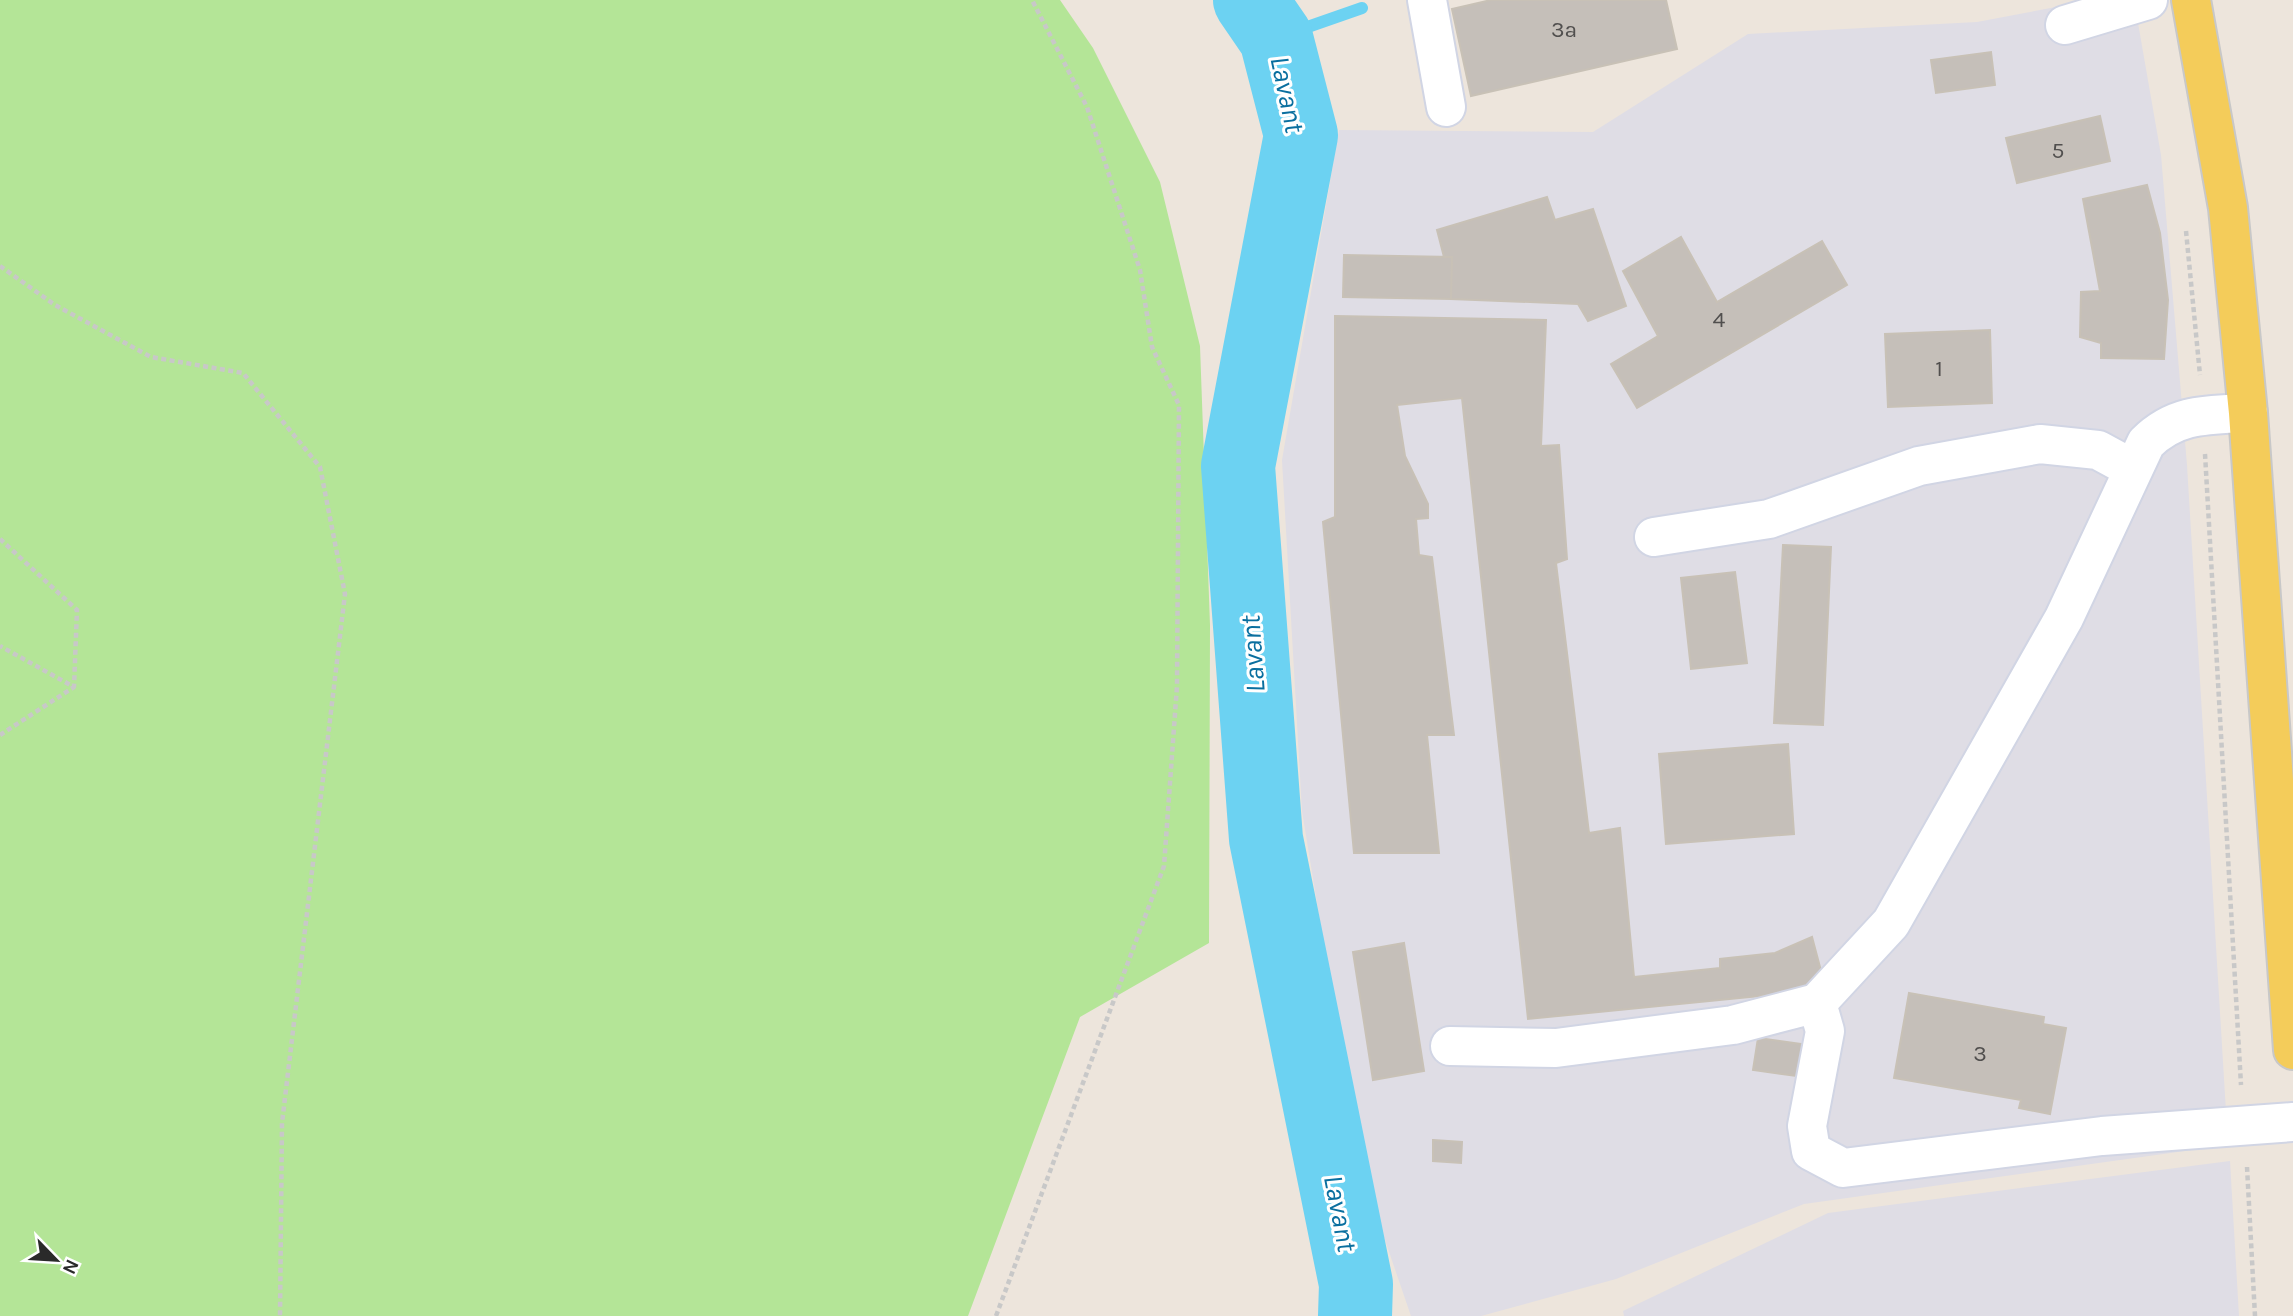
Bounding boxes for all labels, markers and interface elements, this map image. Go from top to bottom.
house number: 3a [1551,16,1577,43]
water label: Lavant [1263,53,1312,136]
house number: 5 [2052,137,2064,164]
house number: 4 [1713,306,1726,333]
house number: 1 [1935,355,1943,382]
water label: Lavant [1233,614,1272,694]
house number: 3 [1973,1040,1987,1067]
water label: Lavant [1317,1172,1364,1255]
north arrow [21,1225,91,1295]
text: N [58,1256,83,1278]

